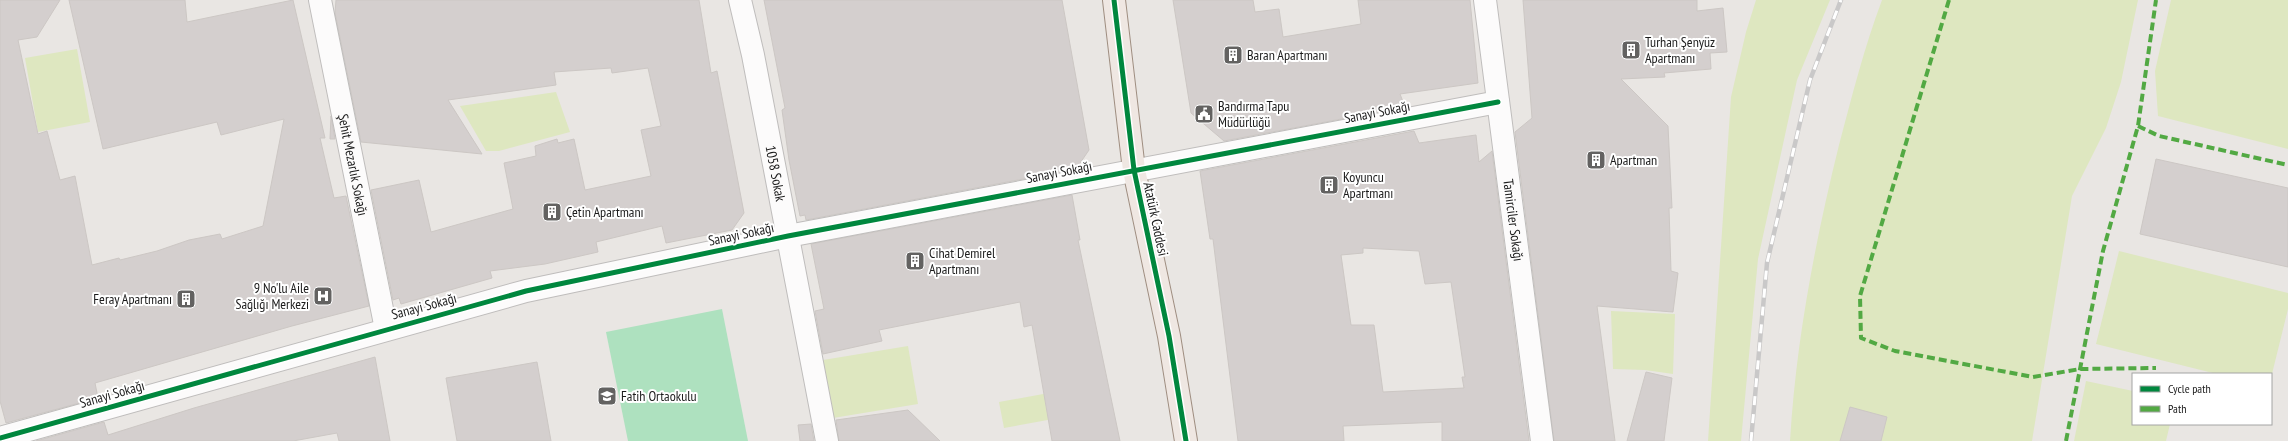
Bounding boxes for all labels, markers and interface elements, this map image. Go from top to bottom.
place label: Turhan Şenyüz Apartmanı [1645,33,1715,67]
building icon: Turhan Şenyüz Apartmanı [1620,39,1642,61]
building icon: Baran Apartmanı [1222,44,1244,66]
place label: Baran Apartmanı [1247,46,1328,64]
place label: Bandırma Tapu Müdürlüğü [1218,97,1289,131]
street label: Sanayi Sokağı [1343,97,1411,127]
public building icon: Bandırma Tapu Müdürlüğü [1193,103,1215,125]
street label: Şehit Mezarlık Sokağı [334,112,372,217]
street label: 1058 Sokak [762,144,790,203]
building icon: Apartman [1585,149,1607,171]
place label: Apartman [1610,151,1657,169]
street label: Sanayi Sokağı [1025,157,1093,187]
place label: Koyuncu Apartmanı [1343,168,1393,202]
building icon: Koyuncu Apartmanı [1318,174,1340,196]
street label: Tamirciler Sokağı [1499,178,1528,262]
street label: Atatürk Caddesi [1139,180,1173,258]
building icon: Çetin Apartmanı [541,201,563,223]
place label: Çetin Apartmanı [566,203,644,221]
street label: Sanayi Sokağı [706,218,776,250]
place label: Cihat Demirel Apartmanı [929,244,996,278]
building icon: Cihat Demirel Apartmanı [904,250,926,272]
place label: 9 No'lu Aile Sağlığı Merkezi [235,279,309,313]
hospital icon: 9 No'lu Aile Sağlığı Merkezi [312,285,334,307]
building icon: Feray Apartmanı [175,288,197,310]
street label: Sanayi Sokağı [389,289,459,323]
place label: Feray Apartmanı [93,290,172,308]
legend [2132,373,2272,425]
street label: Sanayi Sokağı [77,376,147,412]
text: Cycle path [2168,381,2211,396]
school or university icon: Fatih Ortaokulu [596,385,618,407]
place label: Fatih Ortaokulu [621,387,697,405]
text: Path [2168,401,2186,416]

